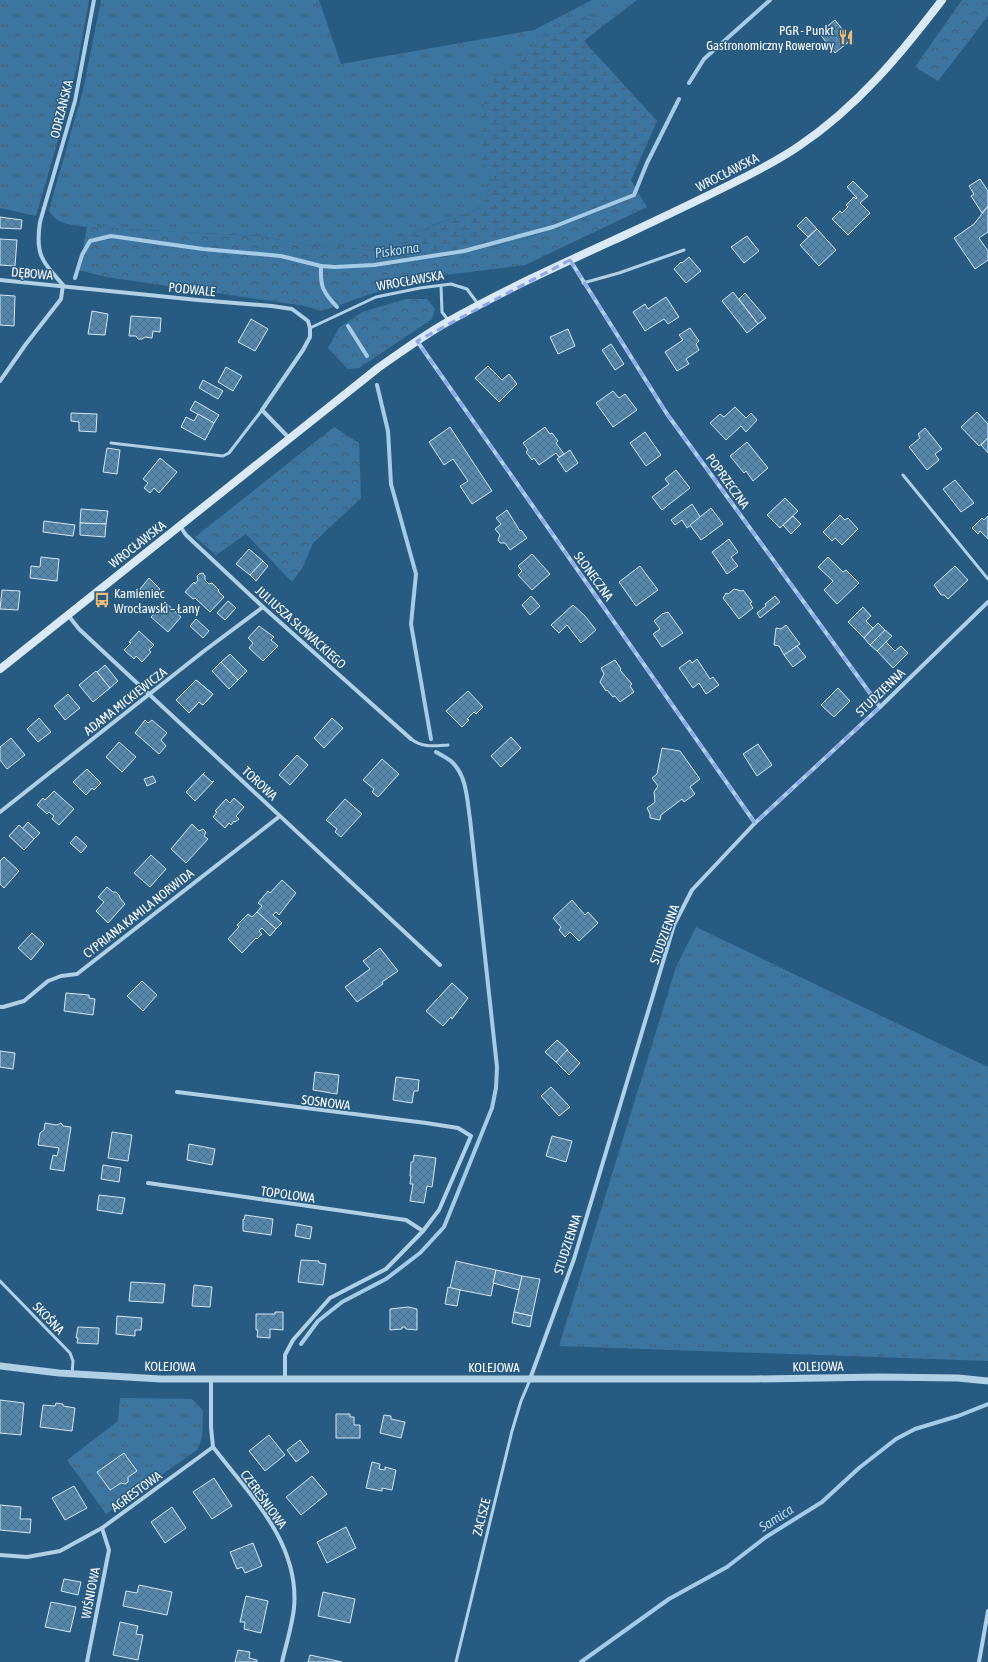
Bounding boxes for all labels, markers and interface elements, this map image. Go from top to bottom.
place label: PGR - Punkt Gastronomiczny Rowerowy [706,23,835,53]
restaurant icon: PGR - Punkt Gastronomiczny Rowerowy [837,28,855,46]
street label: ODRZAŃSKA [47,78,76,140]
street label: WROCŁAWSKA [694,150,761,195]
water label: Piskorna [374,239,421,261]
street label: DĘBOWA [10,264,54,283]
street label: WROCŁAWSKA [375,267,445,294]
street label: PODWALE [168,280,217,299]
street label: POPRZECZNA [703,451,753,512]
street label: WROCŁAWSKA [106,517,169,571]
street label: SŁONECZNA [571,549,617,604]
street label: JULIUSZA SŁOWACKIEGO [253,583,349,672]
place label: Kamieniec Wrocławski – Łany [114,586,200,616]
bus stop icon: Kamieniec Wrocławski – Łany [93,591,111,609]
street label: ADAMA MICKIEWICZA [81,664,170,738]
street label: STUDZIENNA [853,665,908,719]
street label: TOROWA [239,763,281,804]
street label: CYPRIANA KAMILA NORWIDA [80,865,197,961]
street label: STUDZIENNA [647,902,682,966]
street label: SOSNOWA [301,1092,352,1113]
street label: TOPOLOWA [260,1183,317,1206]
street label: STUDZIENNA [551,1212,584,1276]
street label: SKOŚNA [30,1299,68,1338]
street label: KOLEJOWA [144,1359,196,1374]
street label: KOLEJOWA [792,1359,844,1374]
street label: KOLEJOWA [468,1360,520,1375]
street label: CZEREŚNIOWA [237,1467,290,1532]
street label: AGRESTOWA [108,1468,165,1515]
street label: ZACISZE [470,1496,493,1537]
water label: Samica [755,1501,796,1535]
street label: WIŚNIOWA [78,1565,103,1620]

